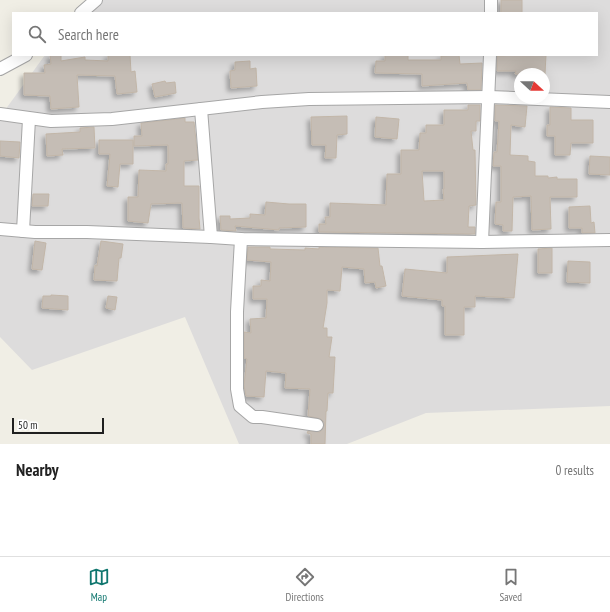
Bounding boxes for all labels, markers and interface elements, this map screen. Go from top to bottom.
search box [12,12,598,56]
icon: search [26,23,48,45]
text: Search here [58,25,119,44]
north arrow [514,68,550,104]
scale bar [12,416,104,435]
text: 50 m [18,418,37,432]
text: Nearby [16,459,59,481]
text: 0 results [555,462,594,479]
tab: Map [88,566,110,604]
tab: Directions [286,566,324,604]
tab: Saved [499,566,522,604]

